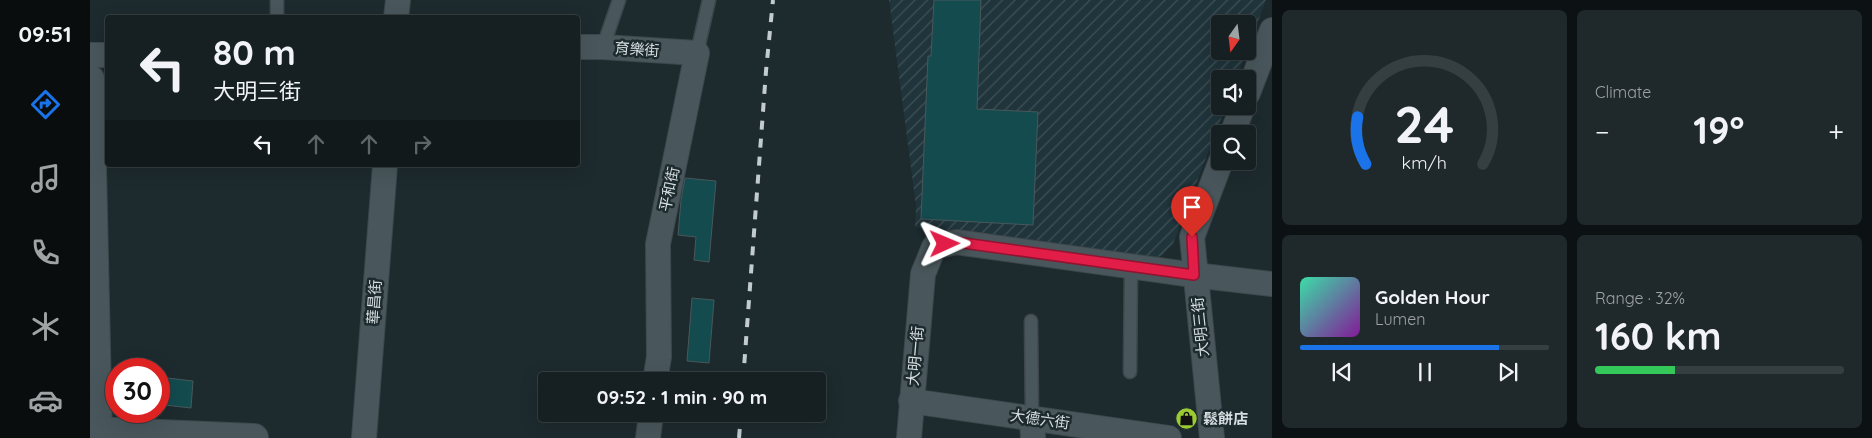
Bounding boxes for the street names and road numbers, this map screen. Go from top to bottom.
street label: 育樂街 [614,38,660,60]
street label: 平和街 [655,165,683,213]
street label: 華昌街 [363,279,385,325]
street label: 大明三街 [1187,296,1213,358]
street label: 大明一街 [903,325,927,387]
street label: 大德六街 [1009,405,1071,433]

